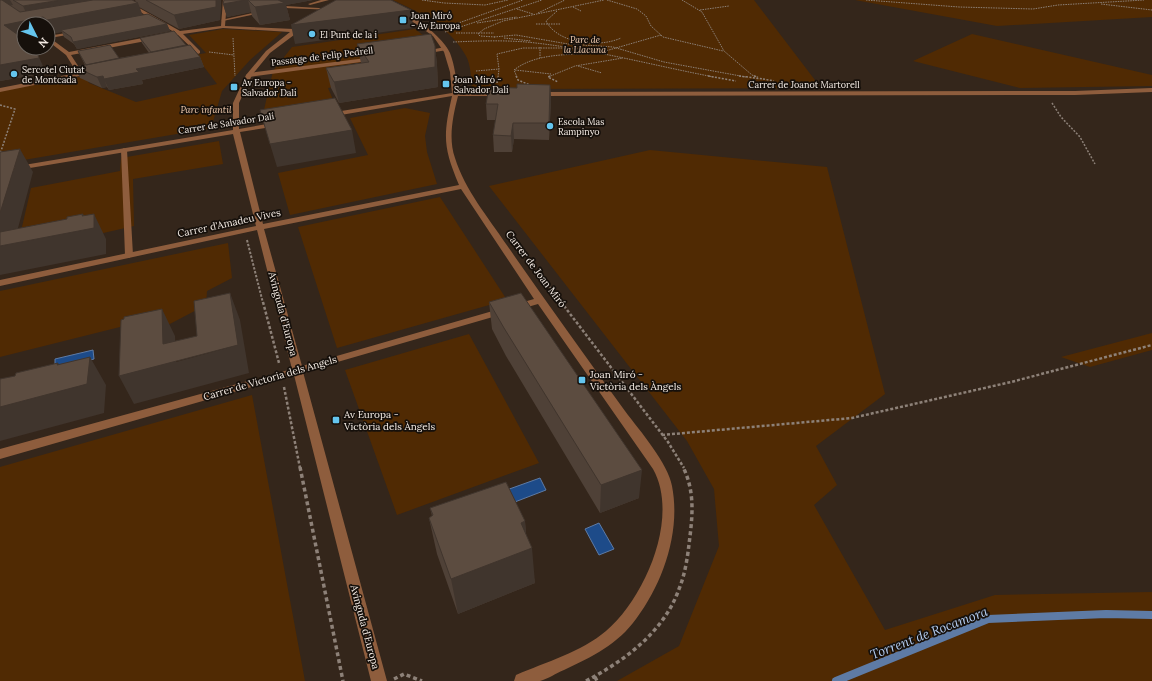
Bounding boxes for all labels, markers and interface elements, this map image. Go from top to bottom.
place label: Joan Miró - Av Europa [410,10,460,31]
marker: Joan Miró - Av Europa [398,15,408,25]
north arrow [16,16,56,56]
marker: El Punt de la i [307,29,317,39]
place label: El Punt de la i [320,29,378,40]
park label: Parc de la Llacuna [564,34,606,55]
text: N [35,35,51,51]
street label: Passatge de Felip Pedrell [270,44,374,68]
place label: Sercotel Ciutat de Montcada [22,64,85,85]
marker: Sercotel Ciutat de Montcada [9,69,19,79]
place label: Joan Miró - Salvador Dalí [453,74,509,95]
place label: Av Europa - Salvador Dalí [241,77,297,98]
marker: Joan Miró - Salvador Dalí [441,79,451,89]
street label: Carrer de Joanot Martorell [748,79,860,90]
marker: Av Europa - Salvador Dalí [229,82,239,92]
park label: Parc infantil [180,104,232,115]
street label: Carrer de Salvador Dalí [177,110,275,136]
place label: Escola Mas Rampinyo [558,116,604,137]
marker: Escola Mas Rampinyo [545,121,555,131]
street label: Carrer d'Amadeu Vives [176,206,282,240]
street label: Carrer de Joan Miró [503,228,569,310]
street label: Avinguda d'Europa [265,269,300,358]
street label: Carrer de Victoria dels Angels [202,353,339,403]
place label: Joan Miró - Victòria dels Àngels [589,368,681,393]
marker: Joan Miró - Victòria dels Àngels [577,375,587,385]
place label: Av Europa - Victòria dels Àngels [343,408,435,433]
marker: Av Europa - Victòria dels Àngels [331,415,341,425]
street label: Avinguda d'Europa [347,582,382,671]
water label: Torrent de Rocamora [868,602,991,663]

